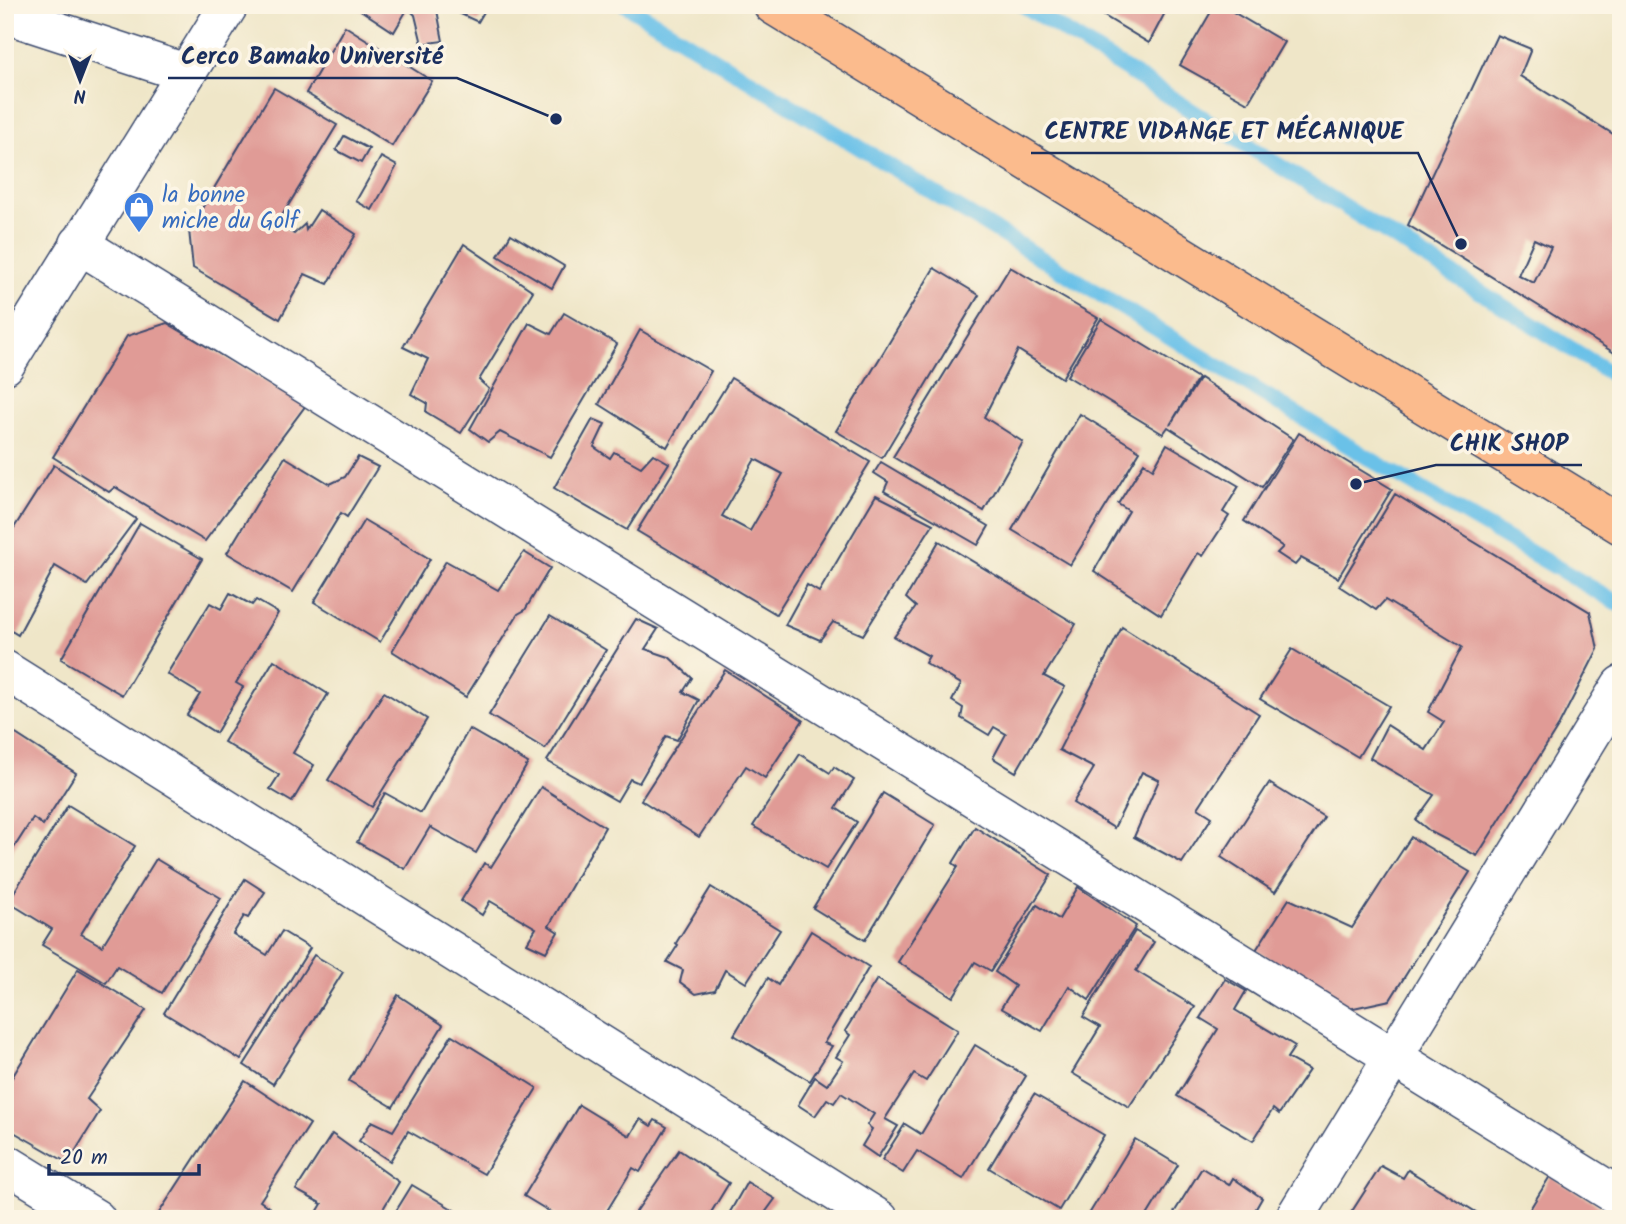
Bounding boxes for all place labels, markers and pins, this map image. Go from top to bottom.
callout: Cerco Bamako Université [168,33,457,78]
callout: CENTRE VIDANGE ET MÉCANIQUE [1031,108,1418,153]
place label: la bonne miche du Golf [162,178,301,240]
shop icon: la bonne miche du Golf [122,190,156,234]
callout: CHIK SHOP [1436,420,1582,465]

